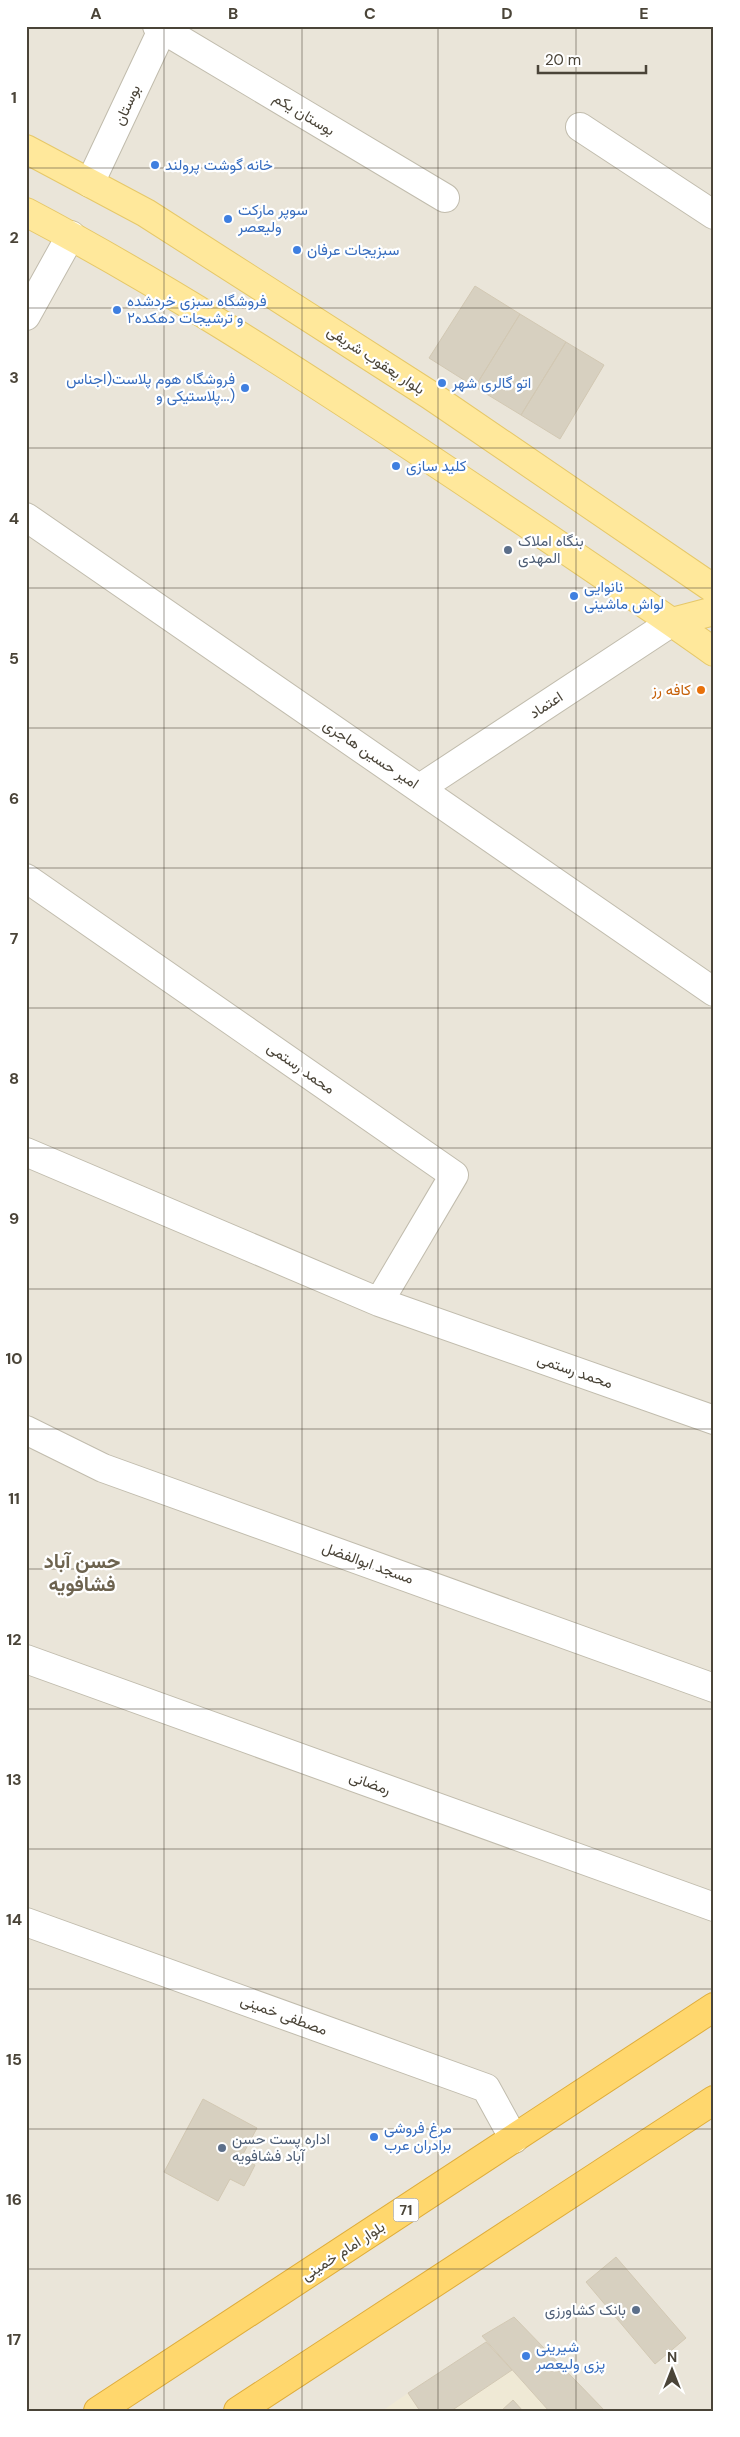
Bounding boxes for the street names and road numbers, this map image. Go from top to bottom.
street label: بوستان [109,81,145,129]
street label: بوستان یکم [269,88,339,140]
street label: بلوار یعقوب شریفی [323,321,429,399]
street label: اعتماد [525,687,567,723]
street label: امیر حسین هاجری [319,715,423,793]
street label: محمد رستمی [263,1037,339,1099]
street label: محمد رستمی [535,1349,615,1393]
street label: مسجد ابوالفضل [320,1537,416,1589]
street label: رمضانی [346,1766,394,1800]
street label: مصطفی خمینی [238,1990,330,2040]
road number: 71 [394,2198,418,2222]
street label: بلوار امام خمینی [297,2217,389,2285]

